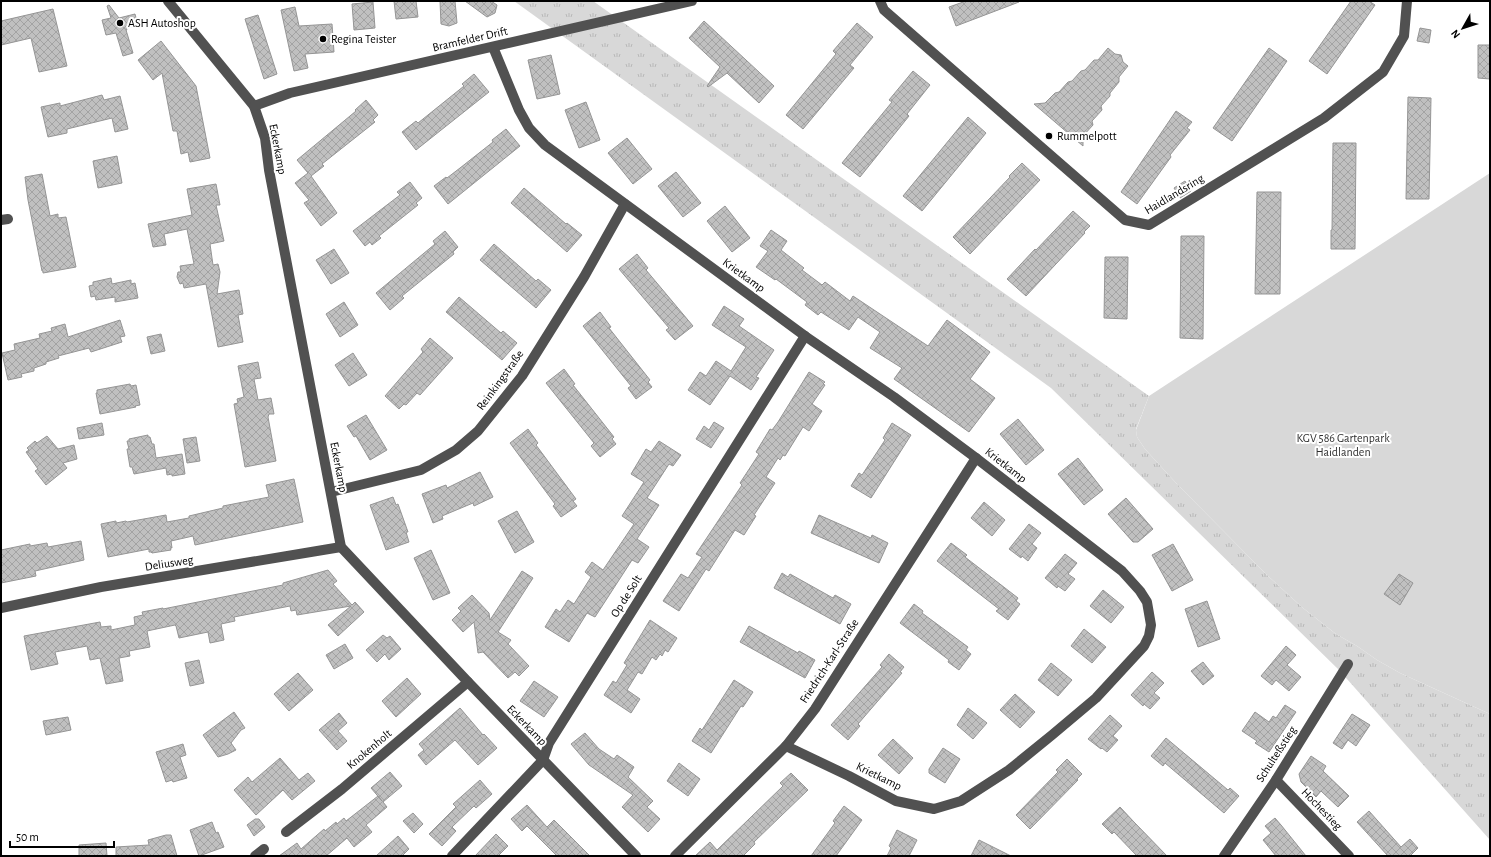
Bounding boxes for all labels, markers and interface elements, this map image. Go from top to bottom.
north arrow [1443,8,1483,48]
place label: ASH Autoshop [128,17,196,29]
marker: ASH Autoshop [115,18,125,28]
street label: Bramfelder Drift [431,25,509,53]
text: N [1449,28,1462,40]
place label: Regina Teister [331,33,396,45]
marker: Regina Teister [318,34,328,44]
street label: Eckerkamp [267,123,289,175]
place label: Rummelpott [1057,130,1117,142]
marker: Rummelpott [1044,131,1054,141]
street label: Haidlandsring [1142,172,1206,216]
street label: Krietkamp [721,256,767,294]
street label: Reinkingstraße [474,348,526,412]
park label: KGV 586 Gartenpark Haidlanden [1296,432,1390,458]
street label: Eckerkamp [328,441,350,493]
street label: Krietkamp [983,445,1029,485]
street label: Deliusweg [144,553,194,573]
street label: Op de Solt [608,573,644,619]
street label: Friedrich-Karl-Straße [797,617,861,705]
street label: Eckerkamp [505,702,549,748]
street label: Schulteßstieg [1254,724,1298,784]
street label: Knokenholt [344,727,394,771]
street label: Krietkamp [854,760,904,792]
street label: Hochestieg [1299,786,1345,832]
scale bar [10,823,114,849]
text: 50 m [16,831,39,843]

